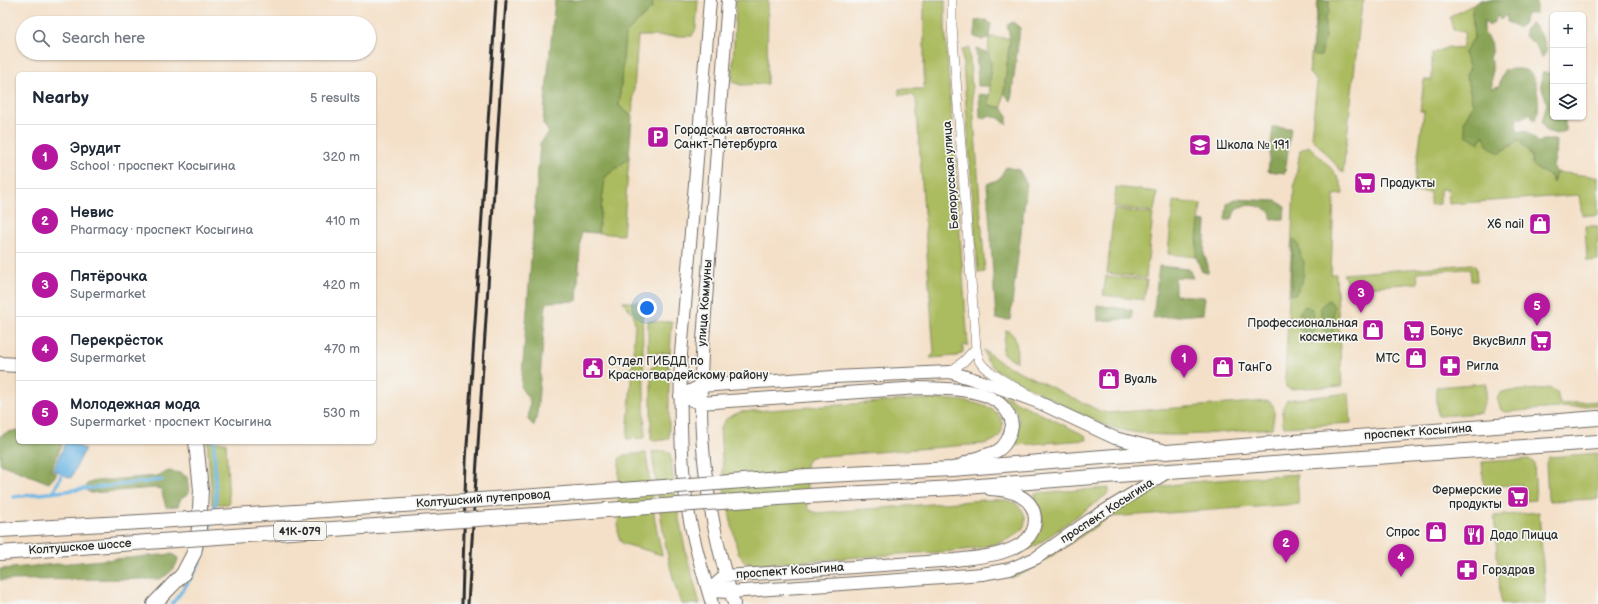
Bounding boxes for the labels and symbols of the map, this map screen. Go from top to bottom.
street label: Белорусская улица [940,120,962,230]
place label: Городская автостоянка Санкт-Петербурга [674,123,805,152]
parking icon: Городская автостоянка Санкт-Петербурга [645,124,671,150]
school or university icon: Школа № 191 [1187,132,1213,158]
place label: Школа № 191 [1216,138,1289,153]
supermarket icon: Продукты [1352,170,1378,196]
place label: Продукты [1380,176,1435,191]
shop icon: X6 nail [1527,211,1553,237]
place label: X6 nail [1487,217,1524,232]
street label: улица Коммуны [694,259,716,347]
pin: 3 [1348,280,1374,313]
pin: 5 [1524,293,1550,326]
your location [637,298,657,318]
place label: Профессиональная косметика [1247,316,1358,345]
shop icon: Профессиональная косметика [1360,317,1386,343]
supermarket icon: Бонус [1401,318,1427,344]
place label: Бонус [1430,324,1463,339]
supermarket icon: ВкусВилл [1528,328,1554,354]
place label: ВкусВилл [1473,334,1526,349]
pin: 1 [1171,345,1197,378]
shop icon: МТС [1403,345,1429,371]
place label: МТС [1375,351,1400,366]
pharmacy icon: Ригла [1437,353,1463,379]
place label: Отдел ГИБДД по Красногвардейскому району [608,354,769,383]
shop icon: ТанГо [1210,354,1236,380]
public building icon: Отдел ГИБДД по Красногвардейскому району [580,355,606,381]
place label: Ригла [1466,359,1499,374]
place label: ТанГо [1238,360,1272,375]
shop icon: Вуаль [1096,366,1122,392]
place label: Вуаль [1124,372,1157,387]
street label: проспект Косыгина [1363,421,1473,443]
street label: проспект Косыгина [1057,475,1157,547]
place label: Фермерские продукты [1432,483,1502,512]
supermarket icon: Фермерские продукты [1505,484,1531,510]
street label: Колтушский путепровод [415,487,551,511]
shop icon: Спрос [1423,519,1449,545]
road number: 41К-079 [274,522,326,540]
restaurant icon: Додо Пицца [1461,522,1487,548]
place label: Спрос [1386,525,1420,540]
place label: Додо Пицца [1490,528,1558,543]
pin: 2 [1273,530,1299,563]
street label: Колтушское шоссе [28,536,132,558]
pin: 4 [1388,544,1414,577]
pharmacy icon: Горздрав [1454,557,1480,583]
street label: проспект Косыгина [735,560,845,582]
place label: Горздрав [1482,563,1535,578]

